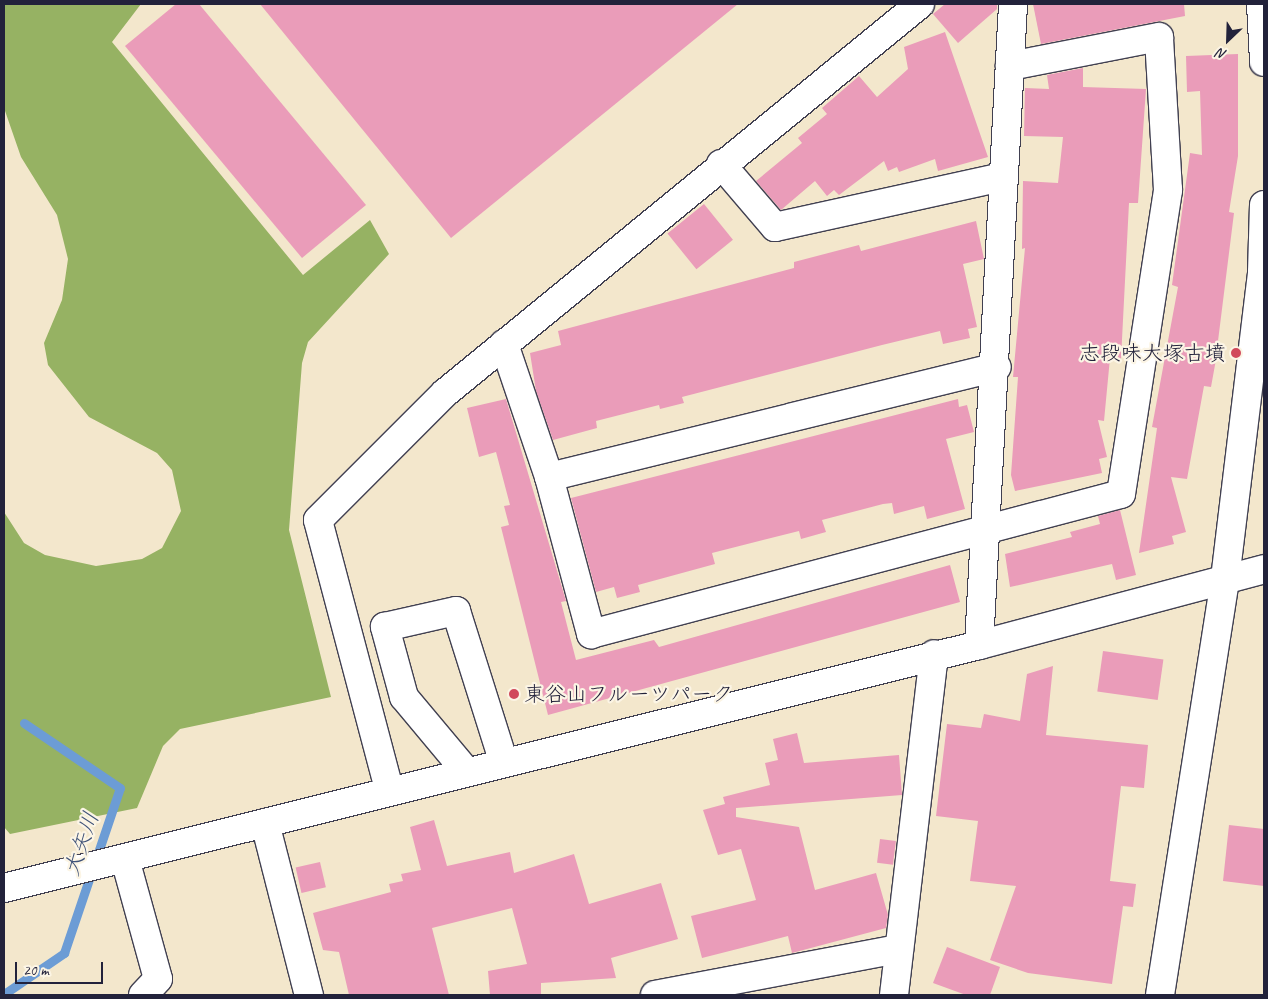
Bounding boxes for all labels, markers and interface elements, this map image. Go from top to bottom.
north arrow [1203,15,1253,65]
text: N [1214,45,1229,64]
place label: 志段味大塚古墳 [1079,340,1226,366]
marker: 志段味大塚古墳 [1230,347,1242,359]
place label: 東谷山フルーツパーク [524,681,735,707]
marker: 東谷山フルーツパーク [508,688,520,700]
water label: 大矢川 [59,809,105,879]
scale bar [18,952,105,984]
text: 20 m [23,961,49,980]

